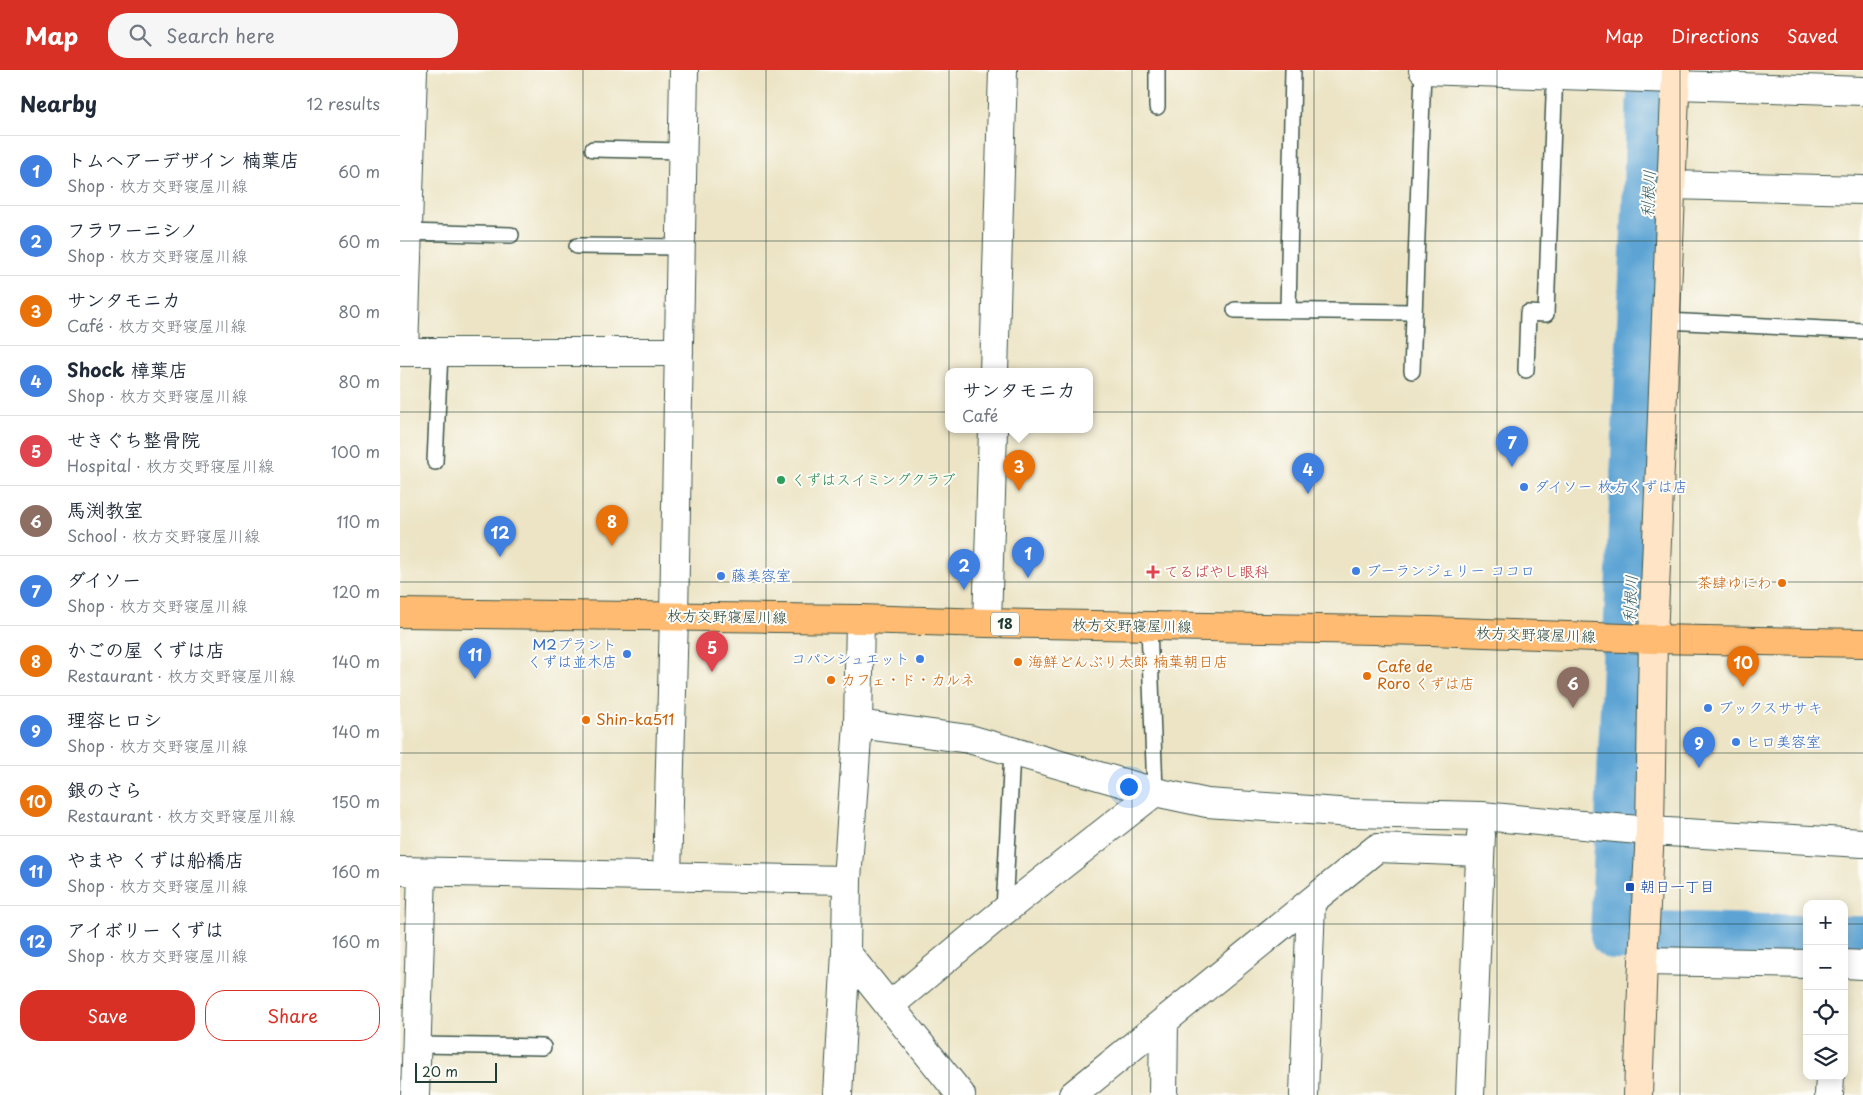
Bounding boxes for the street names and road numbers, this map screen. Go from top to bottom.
street label: 枚方交野寝屋川線 [667,603,787,628]
road number: 18 [991,612,1019,636]
street label: 枚方交野寝屋川線 [1072,612,1192,637]
street label: 枚方交野寝屋川線 [1476,620,1596,647]

